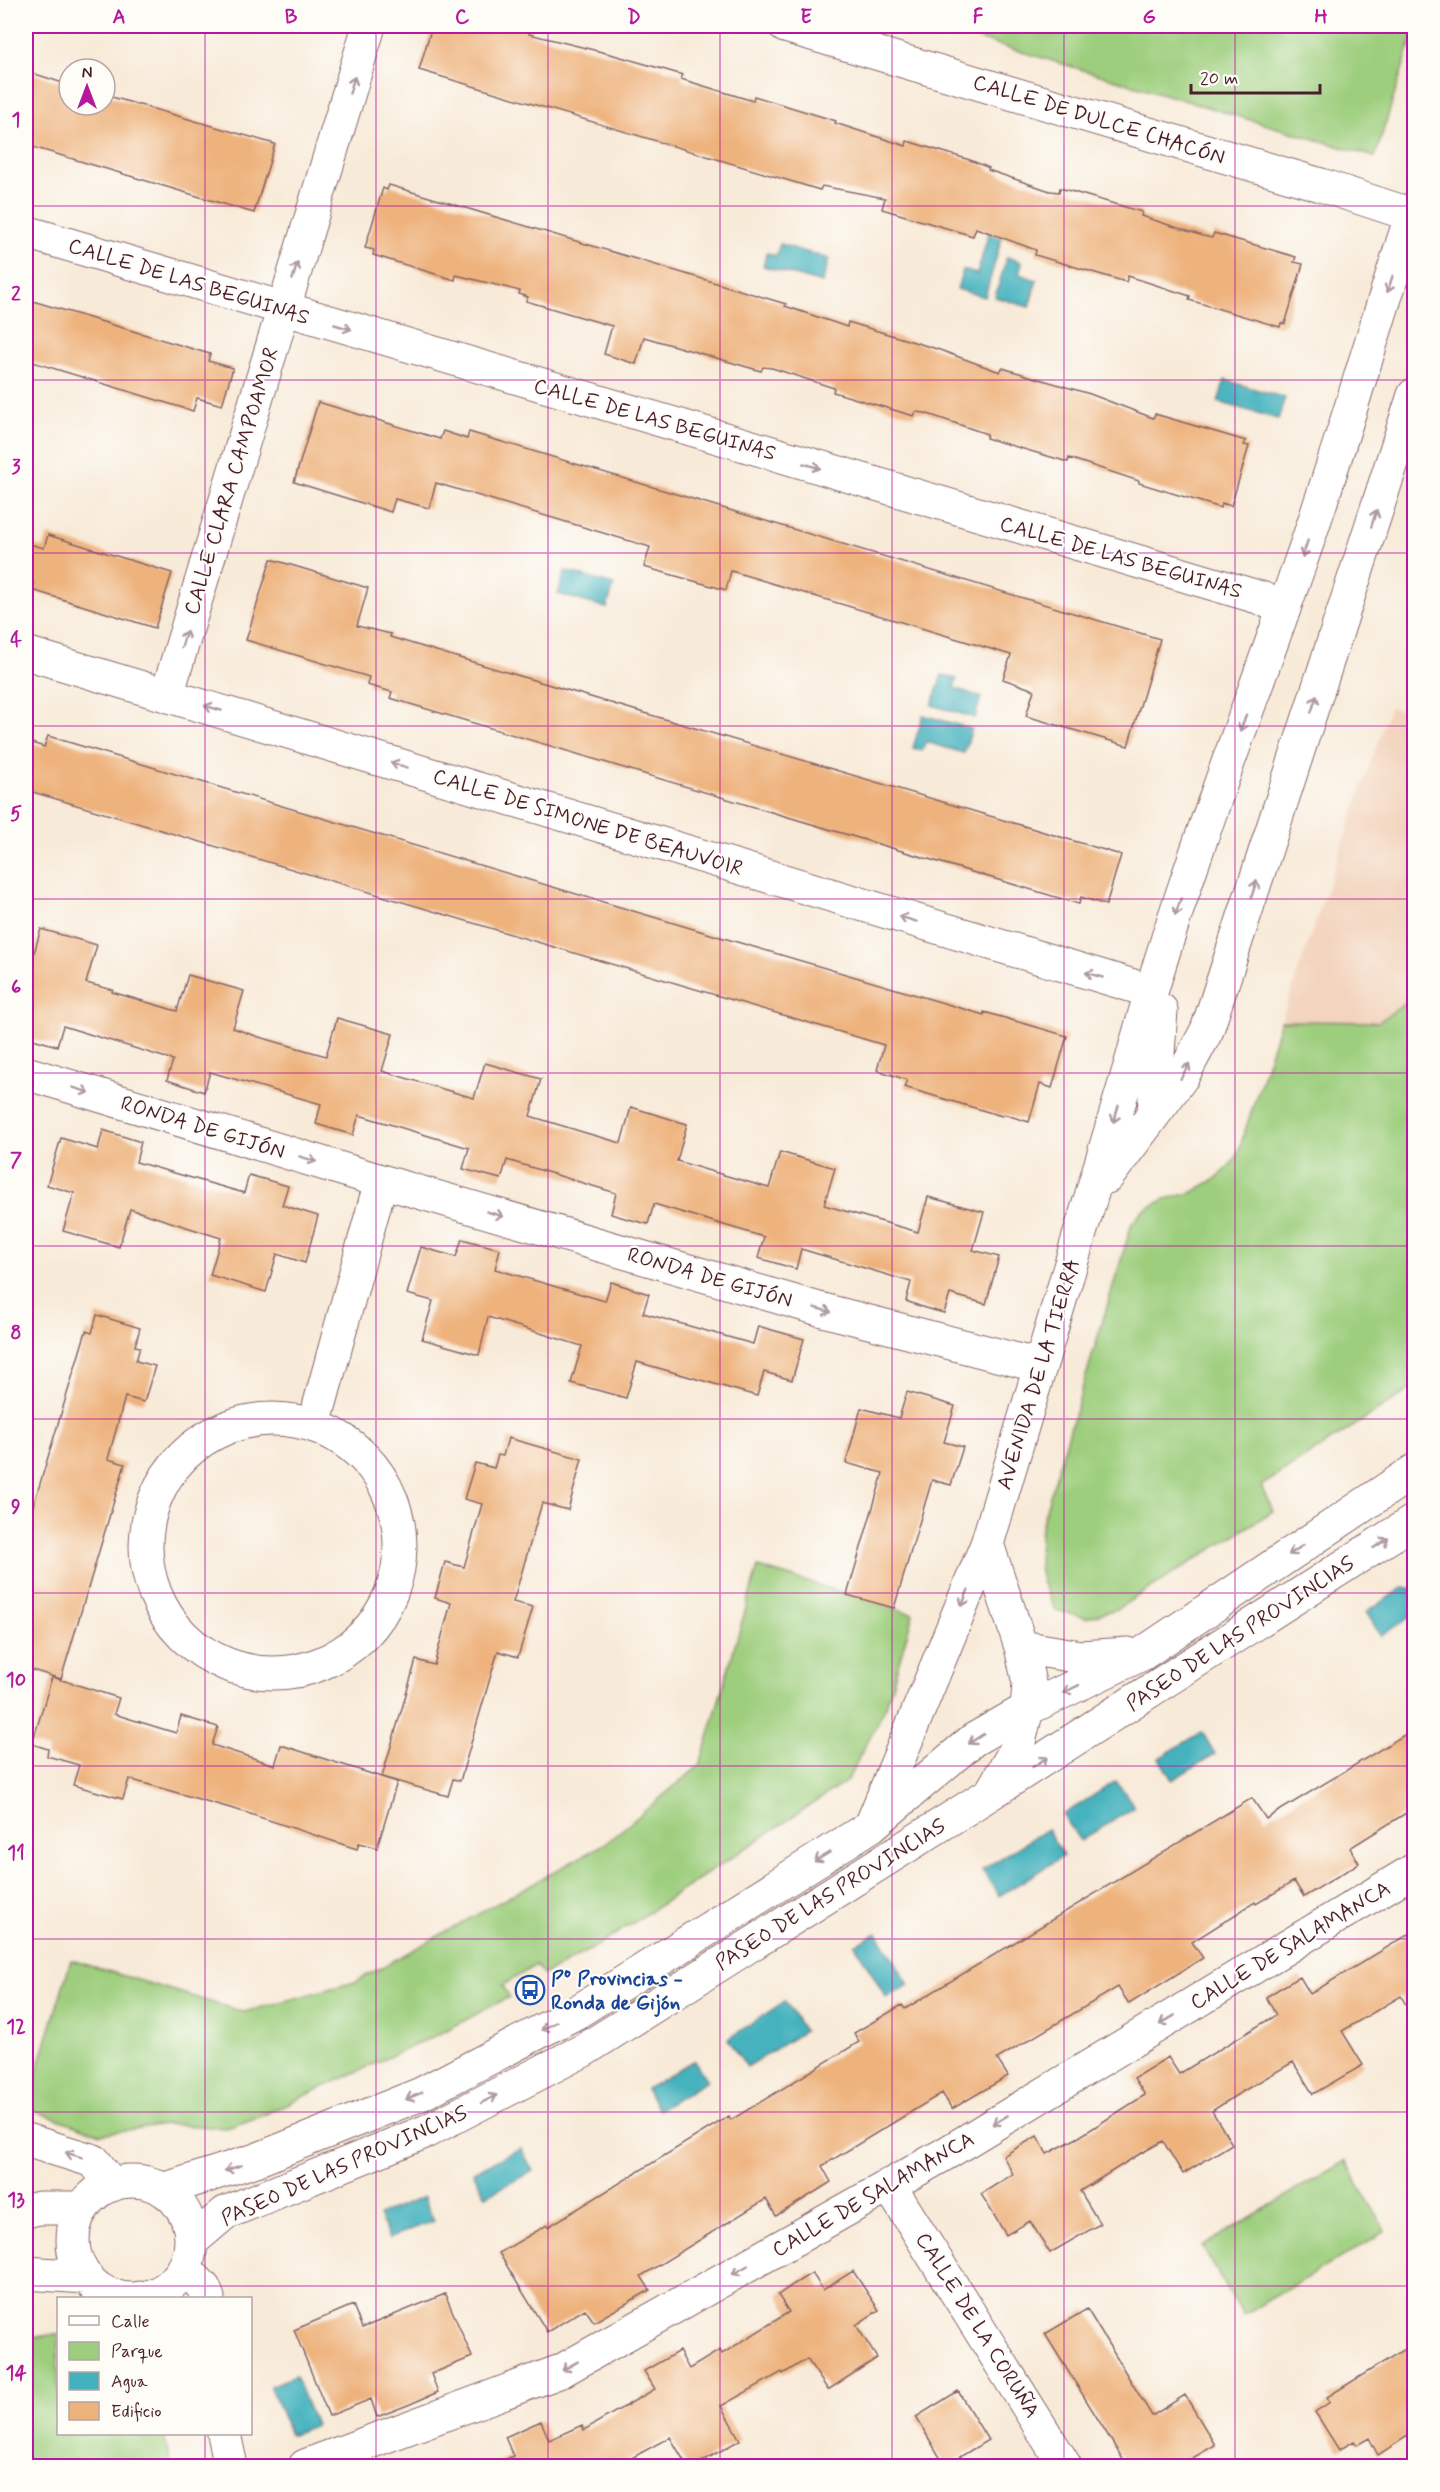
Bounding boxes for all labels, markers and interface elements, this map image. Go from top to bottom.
text: A [112,4,126,31]
text: B [285,4,298,31]
text: C [455,4,470,31]
text: D [627,4,641,31]
text: E [800,4,812,31]
text: F [973,4,984,31]
text: G [1142,4,1156,31]
text: H [1314,4,1328,31]
north arrow [57,57,117,117]
scale bar [1191,57,1320,95]
text: N [82,63,92,84]
text: 20 m [1200,67,1238,91]
street label: CALLE DE DULCE CHACÓN [969,68,1228,172]
one-way arrow [347,75,358,94]
text: 1 [12,107,20,134]
street label: CALLE DE LAS BEGUINAS [65,232,313,332]
one-way arrow [290,262,301,281]
one-way arrow [1384,274,1395,293]
text: 2 [11,281,21,308]
one-way arrow [333,322,352,333]
street label: CALLE CLARA CAMPOAMOR [178,344,286,618]
street label: CALLE DE LAS BEGUINAS [530,372,779,468]
text: 3 [11,454,21,481]
one-way arrow [802,461,821,472]
street label: CALLE DE LAS BEGUINAS [996,510,1245,606]
one-way arrow [1370,510,1381,528]
one-way arrow [1298,539,1309,558]
text: 4 [10,627,22,654]
one-way arrow [179,630,190,649]
one-way arrow [1309,695,1320,714]
one-way arrow [204,702,223,713]
one-way arrow [1236,714,1247,732]
one-way arrow [390,759,409,770]
street label: CALLE DE SIMONE DE BEAUVOIR [429,762,746,884]
text: 5 [10,801,22,828]
one-way arrow [1249,880,1260,899]
one-way arrow [1171,897,1182,916]
one-way arrow [898,913,917,924]
one-way arrow [1085,969,1104,980]
text: 6 [11,974,21,1001]
one-way arrow [1179,1063,1191,1080]
one-way arrow [72,1085,91,1096]
street label: RONDA DE GIJÓN [117,1090,288,1166]
one-way arrow [1110,1104,1121,1123]
text: 7 [10,1147,22,1174]
one-way arrow [298,1154,317,1165]
one-way arrow [485,1209,504,1220]
street label: RONDA DE GIJÓN [624,1241,796,1315]
street label: AVENIDA DE LA TIERRA [990,1255,1087,1493]
one-way arrow [813,1305,832,1317]
text: 8 [10,1320,22,1347]
text: 9 [11,1494,21,1521]
one-way arrow [1372,1537,1389,1549]
one-way arrow [1289,1544,1305,1556]
street label: PASEO DE LAS PROVINCIAS [1121,1549,1360,1718]
one-way arrow [959,1588,970,1607]
text: 10 [6,1667,26,1694]
one-way arrow [1063,1683,1080,1695]
one-way arrow [969,1733,985,1745]
one-way arrow [1031,1756,1048,1768]
street label: PASEO DE LAS PROVINCIAS [710,1812,951,1977]
text: 11 [7,1840,25,1867]
one-way arrow [814,1851,831,1863]
street label: CALLE DE SALAMANCA [1185,1875,1396,2017]
place label: Pº Provincias - Ronda de Gijón [551,1965,683,2017]
bus stop icon: Pº Provincias - Ronda de Gijón [514,1974,546,2006]
text: 12 [6,2014,26,2041]
one-way arrow [1159,2014,1176,2026]
one-way arrow [541,2020,558,2032]
one-way arrow [406,2091,424,2102]
one-way arrow [480,2093,497,2105]
street label: PASEO DE LAS PROVINCIAS [217,2099,472,2233]
one-way arrow [992,2115,1009,2127]
street label: CALLE DE SALAMANCA [767,2125,980,2264]
one-way arrow [65,2149,84,2160]
one-way arrow [224,2163,243,2174]
text: 13 [7,2187,25,2214]
street label: CALLE DE LA CORUÑA [909,2227,1046,2424]
one-way arrow [732,2264,749,2276]
legend [57,2297,252,2435]
text: Calle [111,2310,150,2334]
text: Parque [111,2340,163,2364]
text: 14 [5,2360,27,2387]
one-way arrow [562,2360,579,2372]
text: Agua [111,2370,148,2394]
text: Edificio [111,2400,162,2424]

